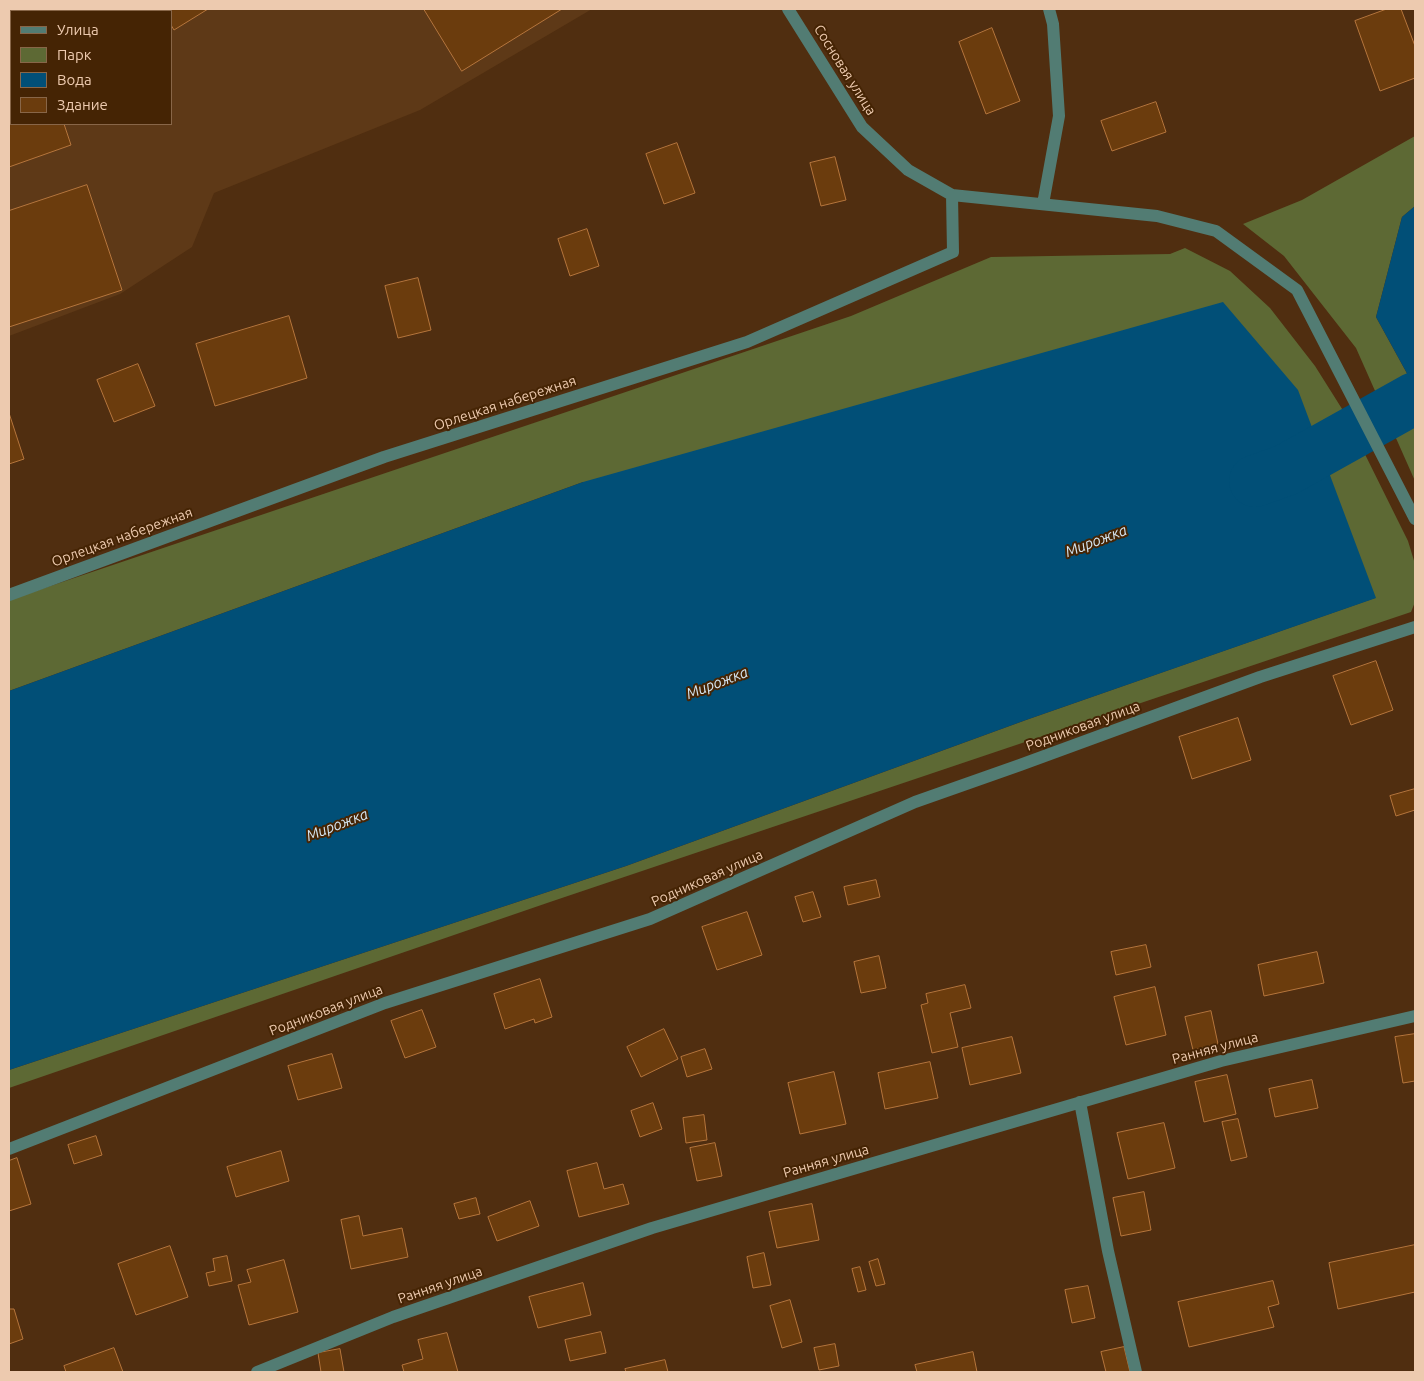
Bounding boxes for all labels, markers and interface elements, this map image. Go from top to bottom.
legend [10,10,172,125]
text: Улица [57,21,99,38]
street label: Сосновая улица [810,22,880,118]
text: Парк [57,46,92,63]
text: Вода [57,71,92,88]
text: Здание [57,96,108,113]
street label: Орлецкая набережная [432,372,578,434]
street label: Орлецкая набережная [49,504,195,570]
water label: Мирожка [1062,521,1130,561]
water label: Мирожка [683,663,751,703]
street label: Родниковая улица [1024,698,1142,754]
water label: Мирожка [303,805,371,845]
street label: Родниковая улица [649,846,765,910]
street label: Родниковая улица [267,981,385,1039]
street label: Ранняя улица [1170,1028,1260,1068]
street label: Ранняя улица [781,1141,871,1181]
street label: Ранняя улица [395,1263,485,1307]

